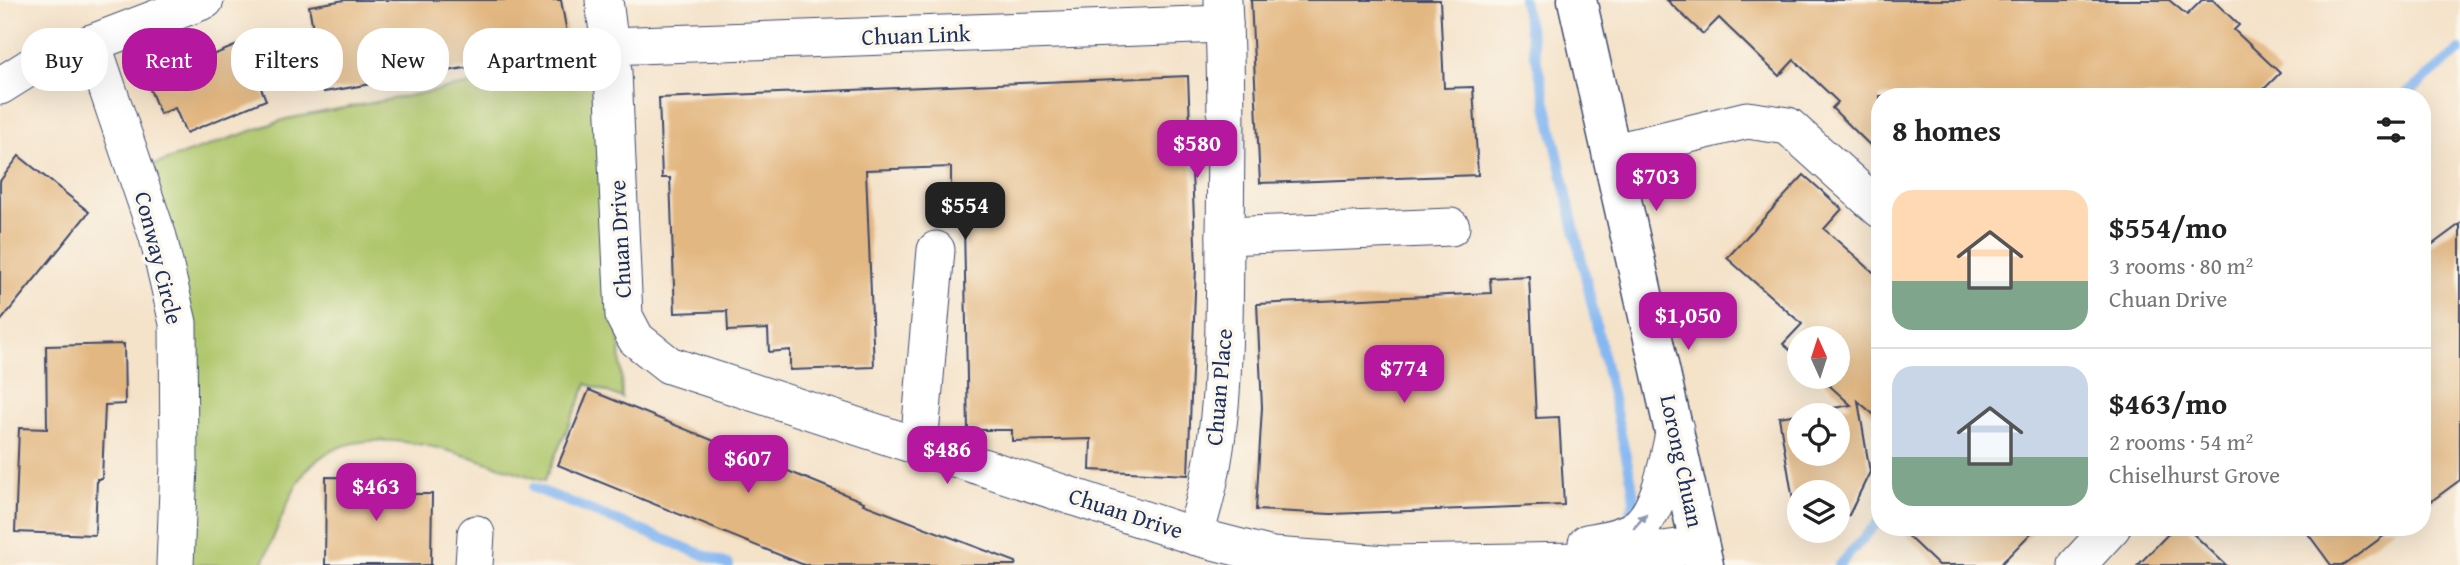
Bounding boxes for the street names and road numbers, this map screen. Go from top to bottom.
street label: Chuan Link [861,16,971,53]
street label: Chuan Drive [600,179,639,299]
street label: Conway Circle [127,188,192,328]
street label: Chuan Place [1197,327,1240,447]
street label: Lorong Chuan [1652,391,1713,530]
street label: Chuan Drive [1065,479,1188,546]

